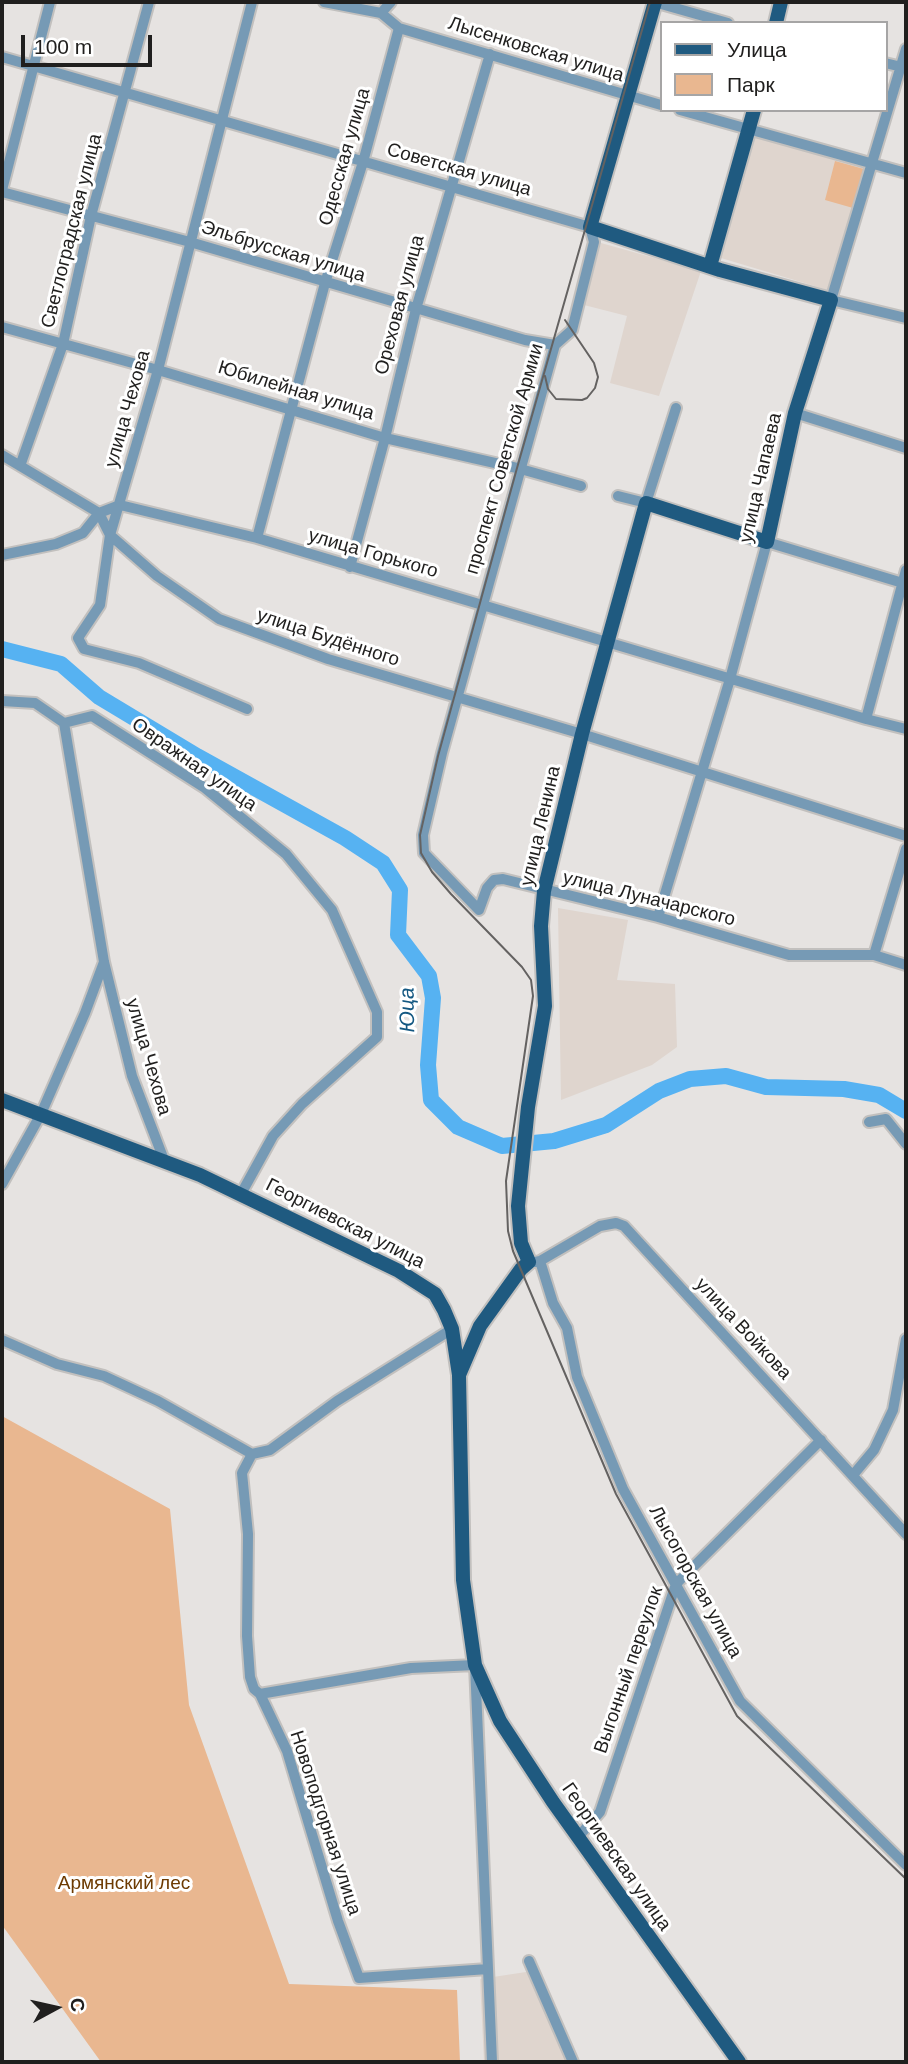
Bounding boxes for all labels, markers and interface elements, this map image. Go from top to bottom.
street label: Лысенковская улица [446,12,626,88]
scale bar [24,21,156,65]
legend [660,21,887,112]
text: 100 m [34,35,92,58]
text: Улица [727,38,787,61]
text: Парк [727,73,775,96]
street label: Одесская улица [314,86,376,228]
street label: Светлоградская улица [37,131,107,331]
street label: Советская улица [384,138,534,202]
street label: Эльбрусская улица [198,216,368,288]
street label: Ореховая улица [370,233,430,377]
street label: проспект Советской Армии [461,341,549,577]
street label: улица Чехова [100,348,156,470]
street label: Юбилейная улица [215,356,377,426]
street label: улица Чапаева [735,411,787,545]
street label: улица Горького [306,525,440,583]
street label: улица Будённого [254,604,402,672]
street label: Овражная улица [127,713,261,817]
street label: улица Ленина [516,764,566,888]
street label: улица Луначарского [560,867,738,931]
water label: Юца [395,987,421,1033]
street label: улица Чехова [120,996,176,1118]
street label: Георгиевская улица [262,1174,428,1274]
street label: улица Войкова [690,1273,796,1385]
street label: Лысогорская улица [644,1502,746,1662]
street label: Выгонный переулок [590,1584,668,1756]
street label: Новоподгорная улица [284,1728,366,1918]
street label: Георгиевская улица [556,1779,676,1935]
park label: Армянский лес [58,1873,190,1895]
north arrow [21,1973,91,2043]
text: С [66,1997,89,2013]

